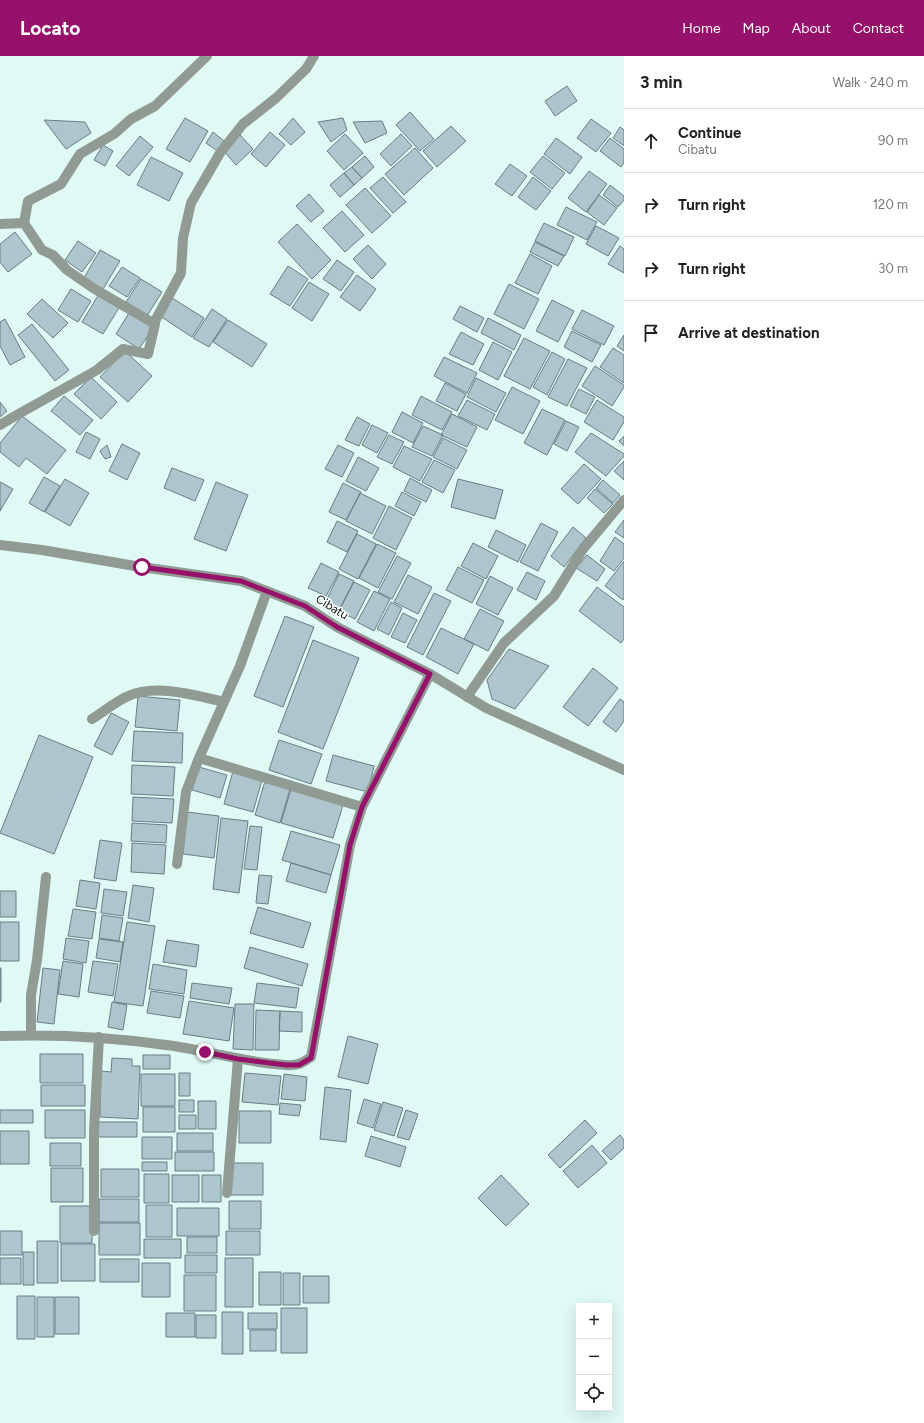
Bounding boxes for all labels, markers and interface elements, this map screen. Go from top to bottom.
text: Locato [20,17,80,40]
text: Home [682,20,721,37]
text: Map [743,20,770,37]
text: About [792,20,831,37]
text: Contact [853,20,904,37]
text: 3 min [640,72,682,92]
text: Walk · 240 m [833,75,908,90]
text: Continue [678,124,741,142]
icon: ahead [640,130,662,152]
text: 90 m [878,133,908,148]
text: Cibatu [678,142,717,157]
icon: right [640,194,662,216]
text: Turn right [678,196,746,214]
text: 120 m [873,197,908,212]
icon: right [640,258,662,280]
text: Turn right [678,260,746,278]
text: 30 m [878,261,908,276]
icon: arrive [640,322,662,344]
text: Arrive at destination [678,324,819,342]
route start [133,558,151,576]
street label: Cibatu [313,592,351,622]
route end [196,1043,214,1061]
map controls [576,1303,612,1411]
button: + [576,1303,612,1339]
button: − [576,1339,612,1375]
button: locate [576,1375,612,1411]

